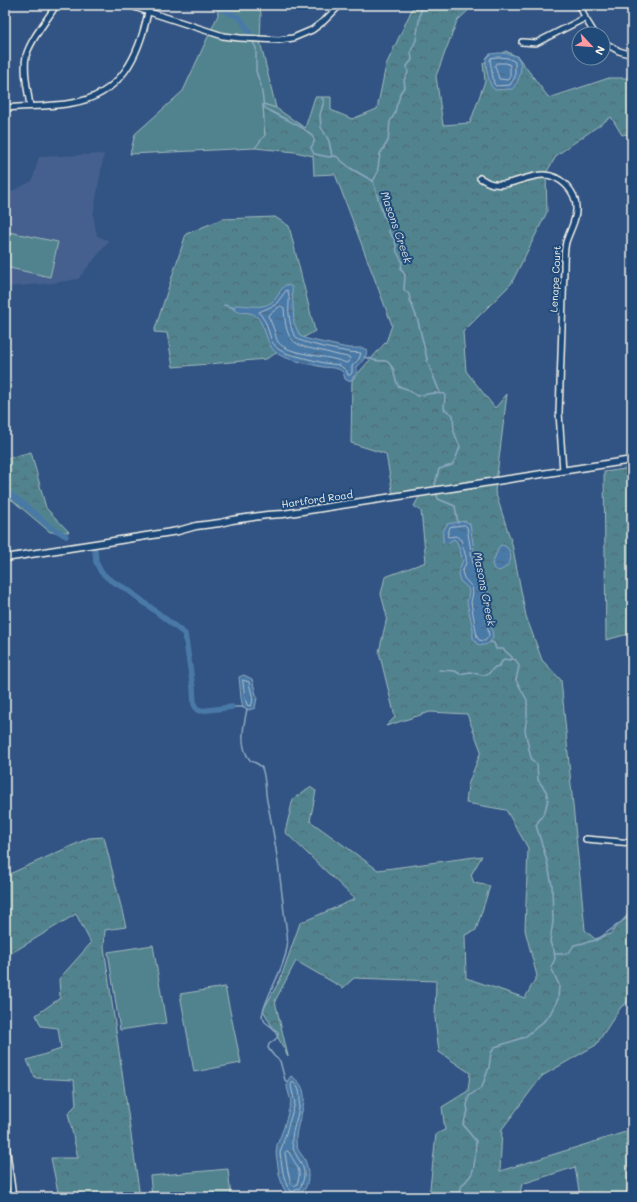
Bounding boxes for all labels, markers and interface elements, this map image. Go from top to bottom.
north arrow [571,26,611,66]
text: N [592,44,609,58]
water label: Masons Creek [378,189,416,265]
street label: Lenape Court [546,245,564,313]
street label: Hartford Road [280,487,354,511]
water label: Masons Creek [470,551,500,628]

